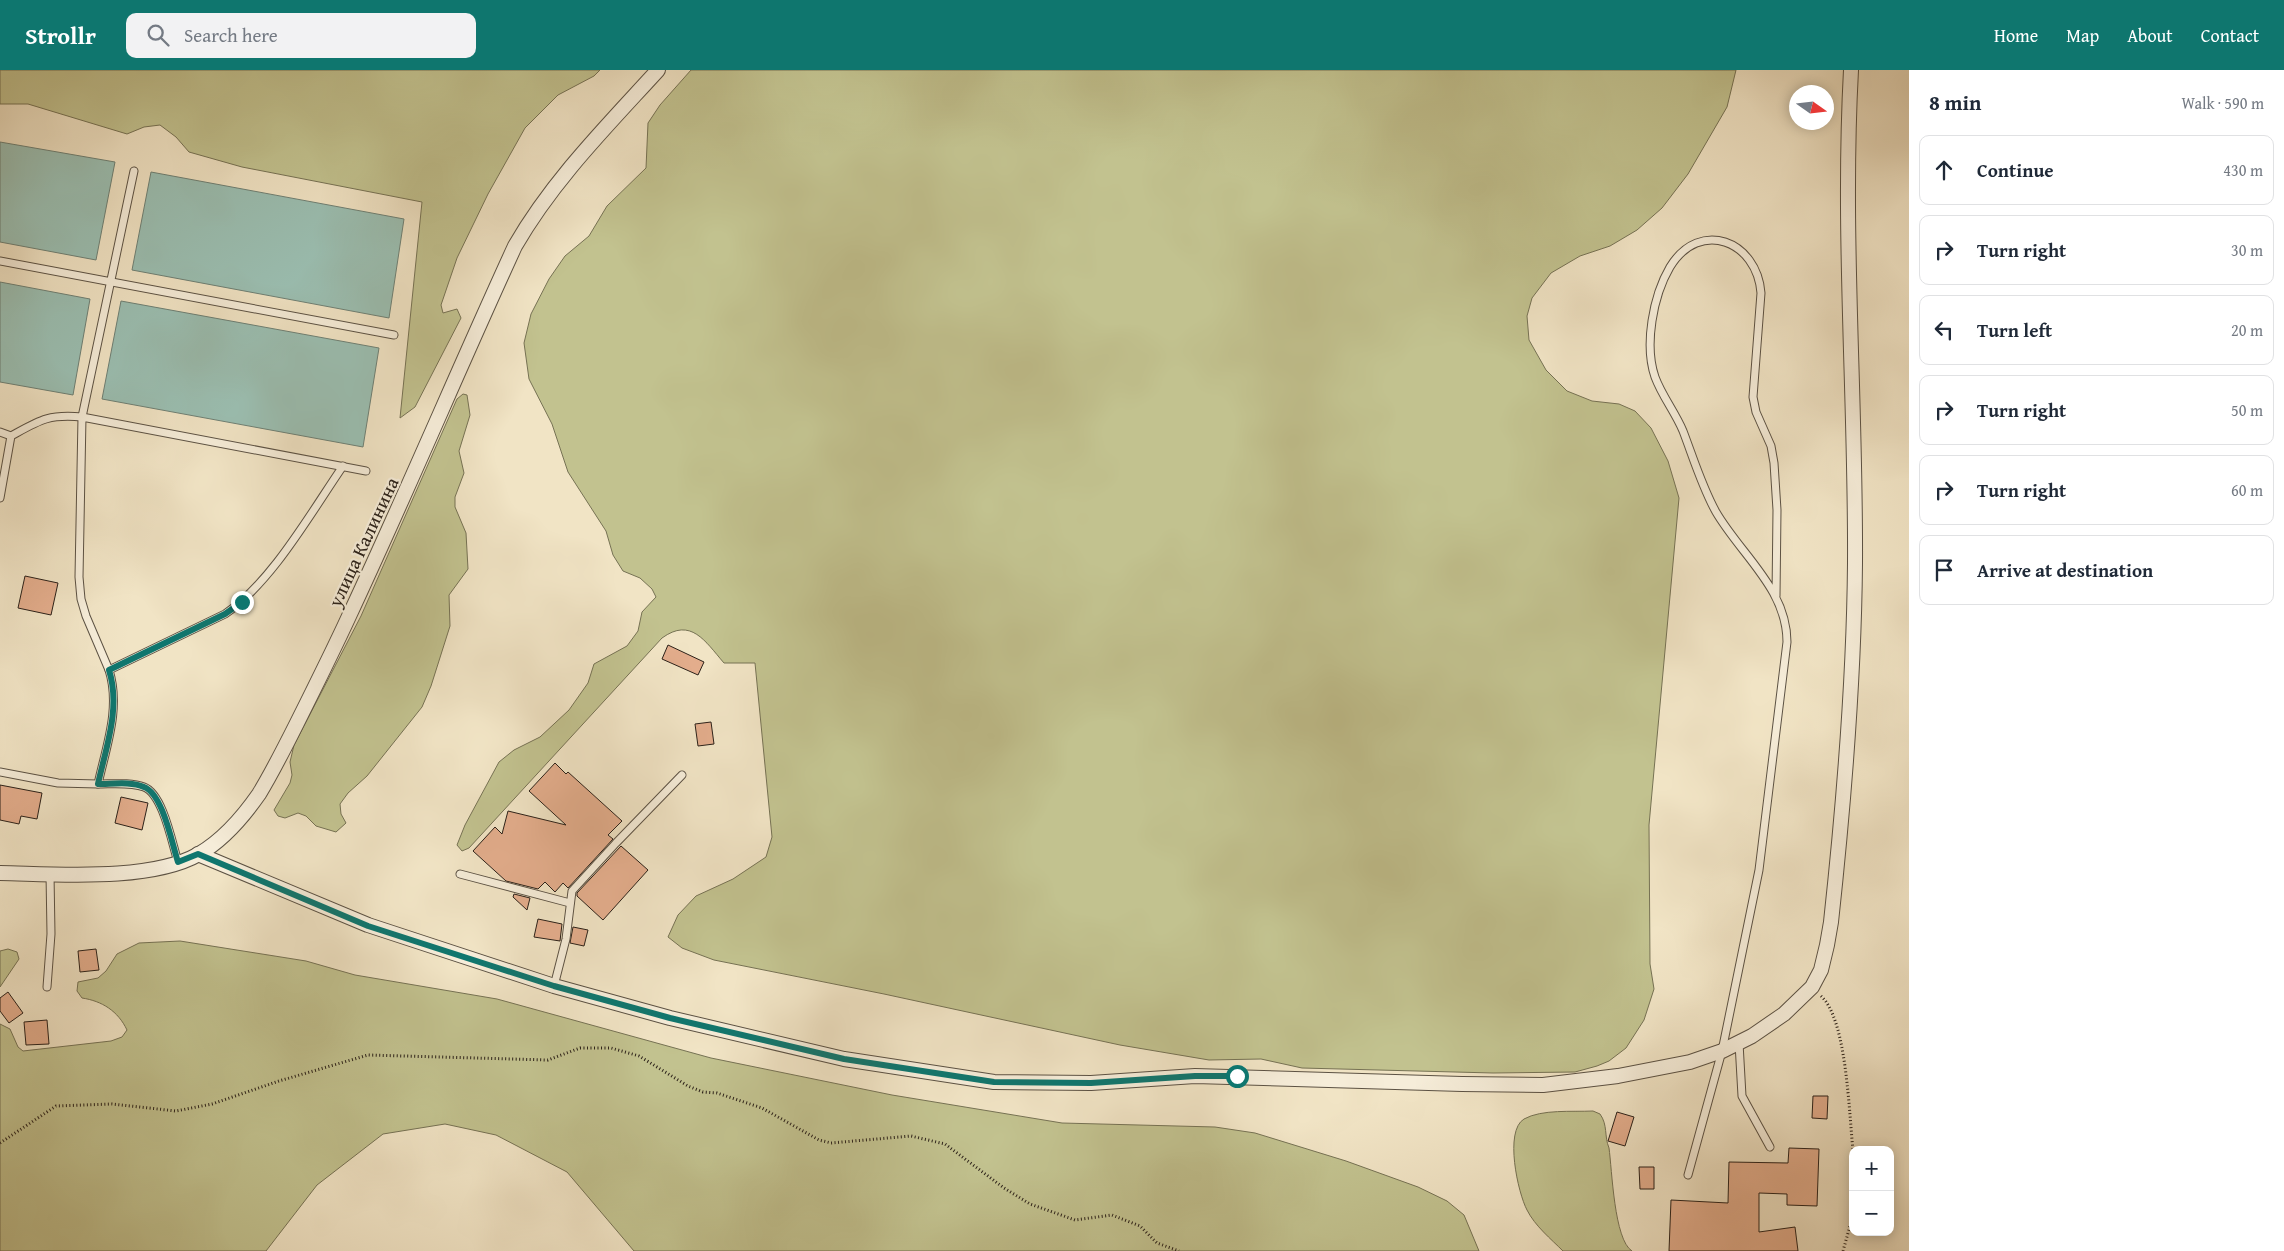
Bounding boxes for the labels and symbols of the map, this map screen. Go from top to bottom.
north arrow [1789,85,1834,130]
street label: улица Калинина [320,472,405,612]
route end [231,591,254,614]
route start [1226,1065,1249,1088]

